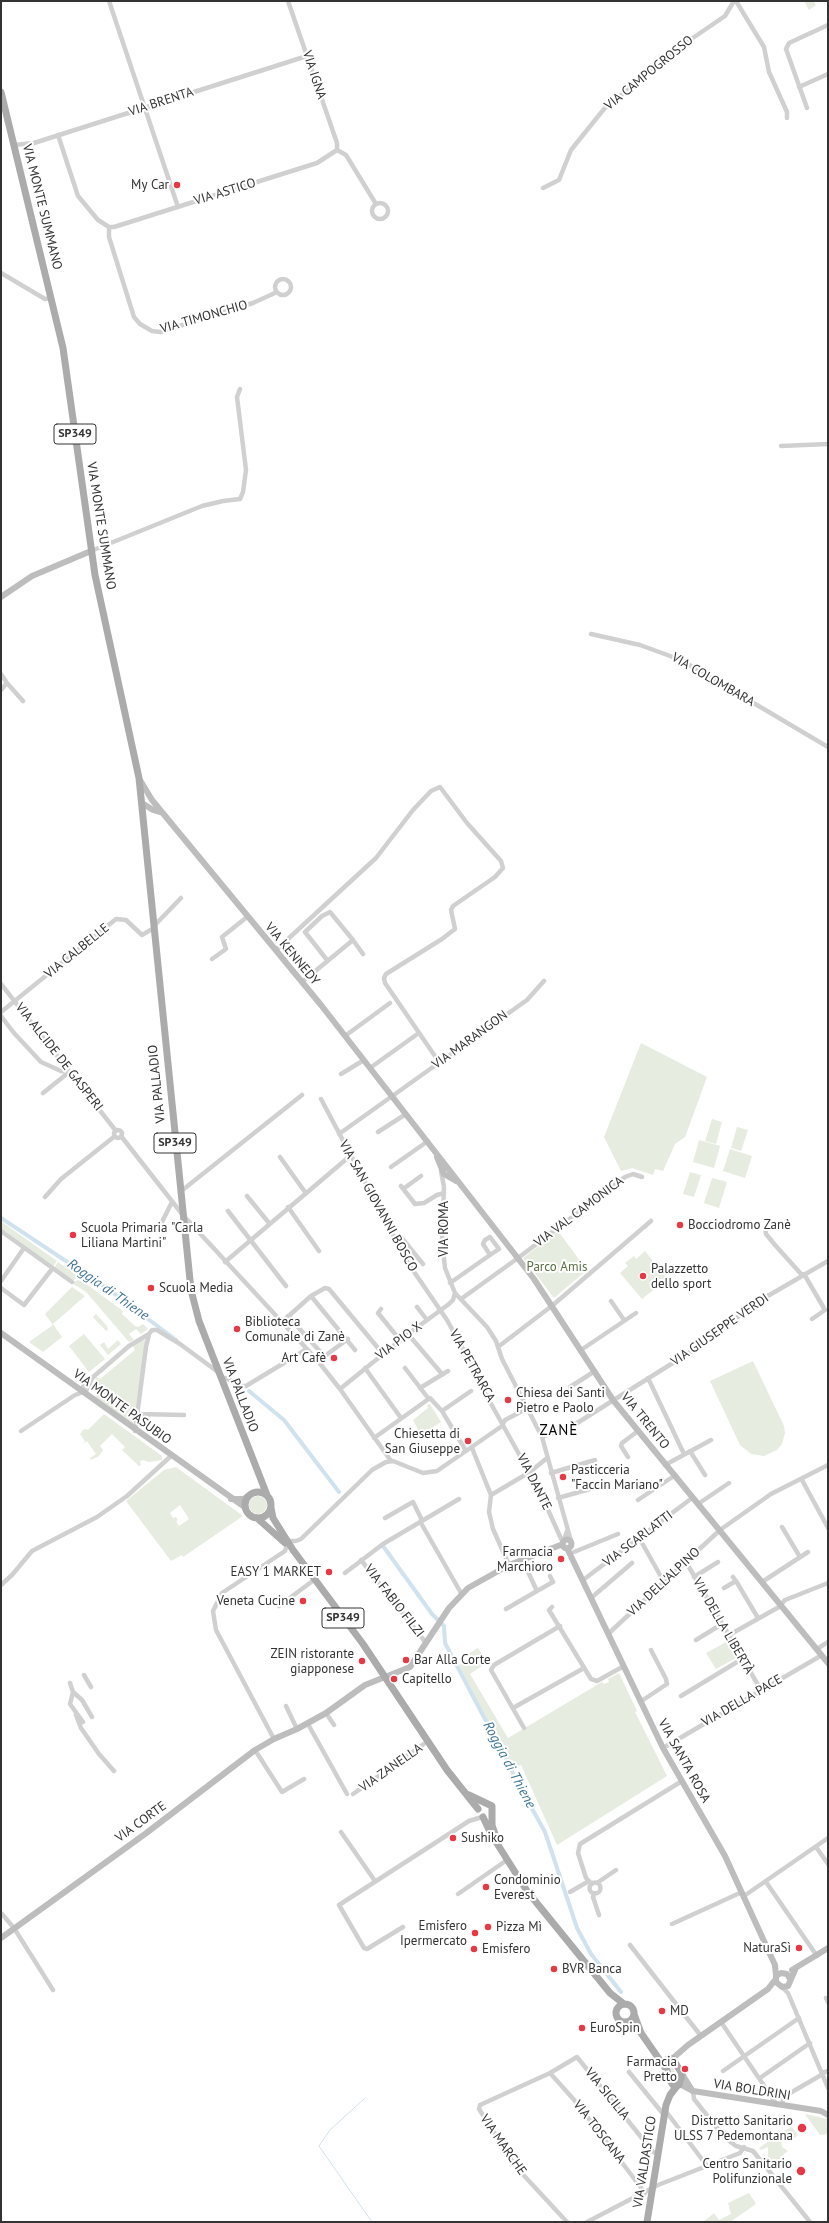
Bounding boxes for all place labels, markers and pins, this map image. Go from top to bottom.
place label: My Car [131,177,169,193]
marker: My Car [172,180,182,190]
place label: Bocciodromo Zanè [688,1217,791,1233]
place label: Scuola Primaria "Carla Liliana Martini" [81,1220,203,1251]
marker: Bocciodromo Zanè [675,1220,685,1230]
marker: Scuola Primaria "Carla Liliana Martini" [68,1230,78,1240]
place label: Palazzetto dello sport [651,1261,711,1292]
marker: Palazzetto dello sport [638,1271,648,1281]
place label: Scuola Media [159,1280,233,1296]
marker: Scuola Media [146,1283,156,1293]
place label: Biblioteca Comunale di Zanè [245,1314,345,1345]
marker: Biblioteca Comunale di Zanè [232,1324,242,1334]
place label: Art Cafè [281,1350,326,1366]
marker: Art Cafè [329,1353,339,1363]
place label: Chiesa dei Santi Pietro e Paolo [516,1385,605,1416]
marker: Chiesa dei Santi Pietro e Paolo [503,1395,513,1405]
place label: Chiesetta di San Giuseppe [385,1426,460,1457]
marker: Chiesetta di San Giuseppe [463,1436,473,1446]
place label: Pasticceria "Faccin Mariano" [571,1462,663,1493]
marker: Pasticceria "Faccin Mariano" [558,1472,568,1482]
place label: Farmacia Marchioro [497,1544,553,1575]
marker: Farmacia Marchioro [556,1554,566,1564]
place label: EASY 1 MARKET [231,1564,321,1580]
marker: EASY 1 MARKET [324,1567,334,1577]
place label: Veneta Cucine [216,1593,295,1609]
marker: Veneta Cucine [298,1596,308,1606]
place label: ZEIN ristorante giapponese [270,1646,354,1677]
place label: Bar Alla Corte [414,1652,491,1668]
marker: Bar Alla Corte [401,1655,411,1665]
marker: ZEIN ristorante giapponese [357,1656,367,1666]
place label: Capitello [402,1671,452,1687]
marker: Capitello [389,1674,399,1684]
place label: Sushiko [461,1830,504,1846]
marker: Sushiko [448,1833,458,1843]
place label: Condominio Everest [494,1872,561,1903]
marker: Condominio Everest [481,1882,491,1892]
place label: Emisfero Ipermercato [400,1918,467,1949]
place label: Pizza Mì [496,1919,542,1935]
marker: Pizza Mì [483,1922,493,1932]
marker: Emisfero Ipermercato [470,1928,480,1938]
place label: NaturaSì [743,1940,791,1956]
place label: Emisfero [482,1941,530,1957]
marker: NaturaSì [794,1943,804,1953]
marker: Emisfero [469,1944,479,1954]
place label: BVR Banca [562,1961,622,1977]
marker: BVR Banca [549,1964,559,1974]
place label: MD [670,2003,689,2019]
marker: MD [657,2006,667,2016]
place label: EuroSpin [590,2020,640,2036]
marker: EuroSpin [577,2023,587,2033]
place label: Farmacia Pretto [627,2054,677,2085]
marker: Farmacia Pretto [680,2064,690,2074]
place label: Distretto Sanitario ULSS 7 Pedemontana [674,2113,793,2144]
marker: Distretto Sanitario ULSS 7 Pedemontana [796,2122,808,2134]
place label: Centro Sanitario Polifunzionale [702,2156,792,2187]
marker: Centro Sanitario Polifunzionale [795,2165,807,2177]

